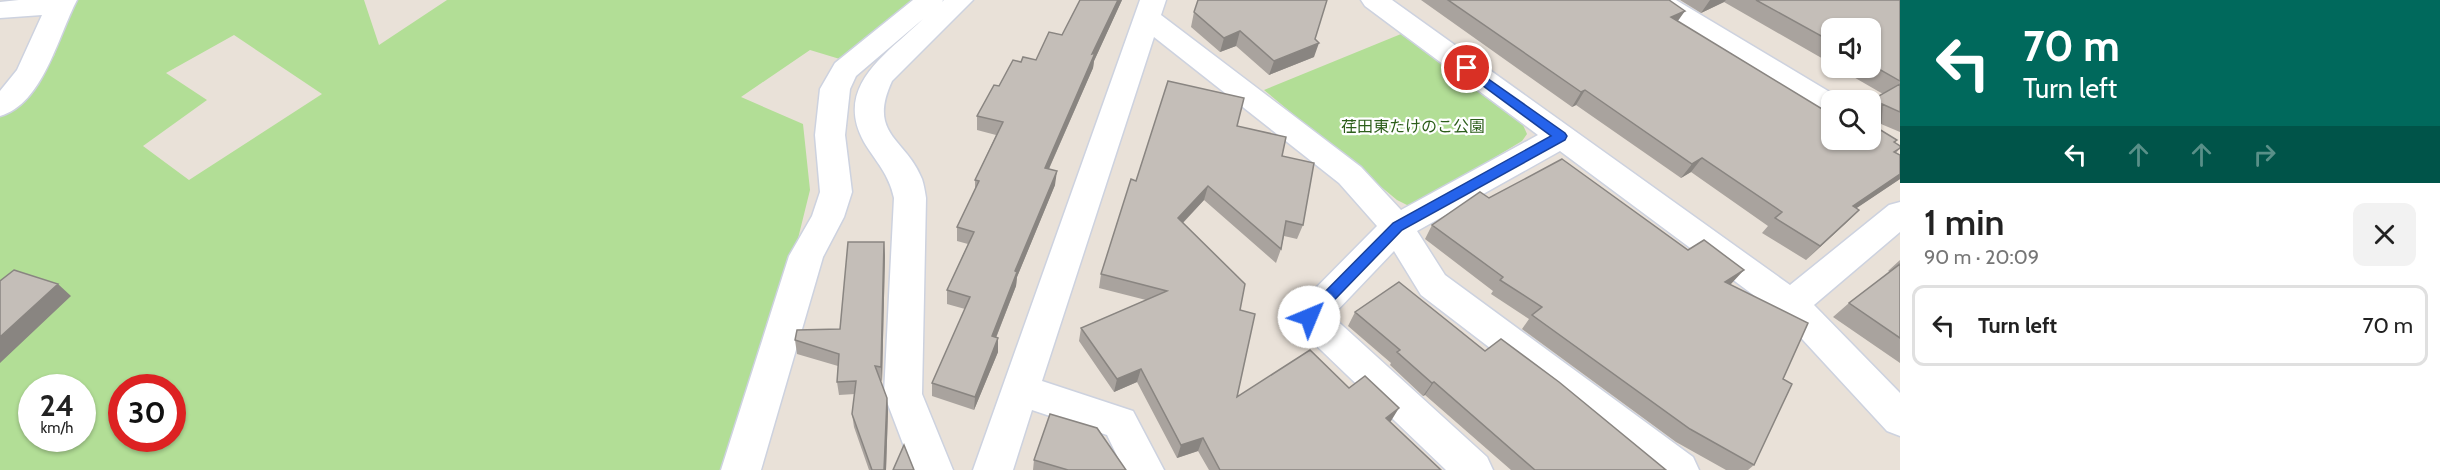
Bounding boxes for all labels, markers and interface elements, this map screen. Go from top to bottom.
map controls [1821,18,1881,150]
button: sound [1821,18,1881,78]
text: 70 m [2023,20,2120,72]
icon: left [1924,24,2002,102]
pin [1441,42,1492,93]
icon: arrive [1450,51,1483,84]
text: Turn left [2023,72,2117,105]
button: search [1821,90,1881,150]
park label: 荏田東たけのこ公園 [1341,117,1485,136]
icon: left [2059,138,2092,171]
icon: ahead [2122,138,2155,171]
icon: ahead [2185,138,2218,171]
icon: right [2248,138,2281,171]
text: 1 min [1924,200,2004,244]
button: close [2353,203,2416,266]
text: 90 m · 20:09 [1924,245,2039,269]
position arrow [1277,285,1341,349]
icon: left [1927,309,1960,342]
text: Turn left [1978,312,2057,339]
text: 70 m [2363,312,2413,339]
speed limit sign: 30 [108,374,186,452]
text: 24 [40,387,74,424]
text: km/h [41,419,73,437]

